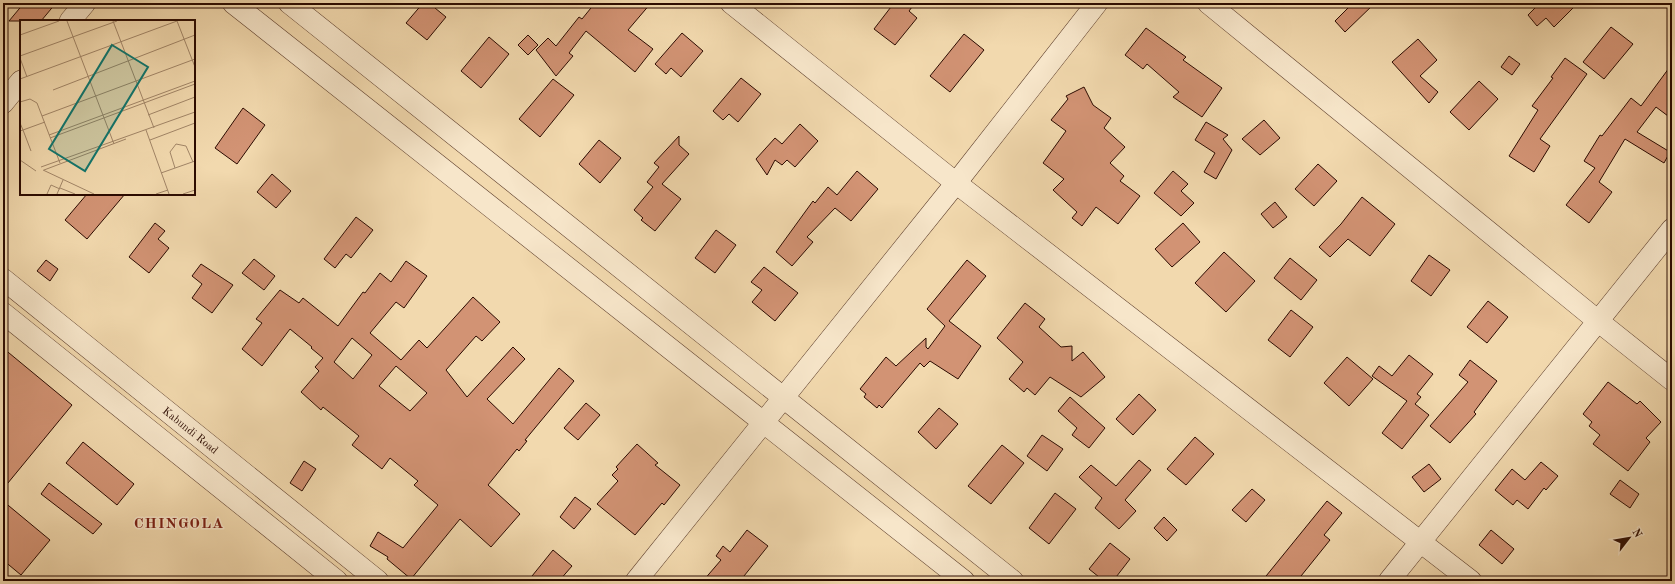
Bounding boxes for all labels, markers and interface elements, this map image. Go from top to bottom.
inset map [20,20,195,195]
street label: Kabundi Road [160,406,220,457]
district label: CHINGOLA [134,517,224,532]
north arrow [1609,518,1649,558]
text: N [1629,527,1643,541]

